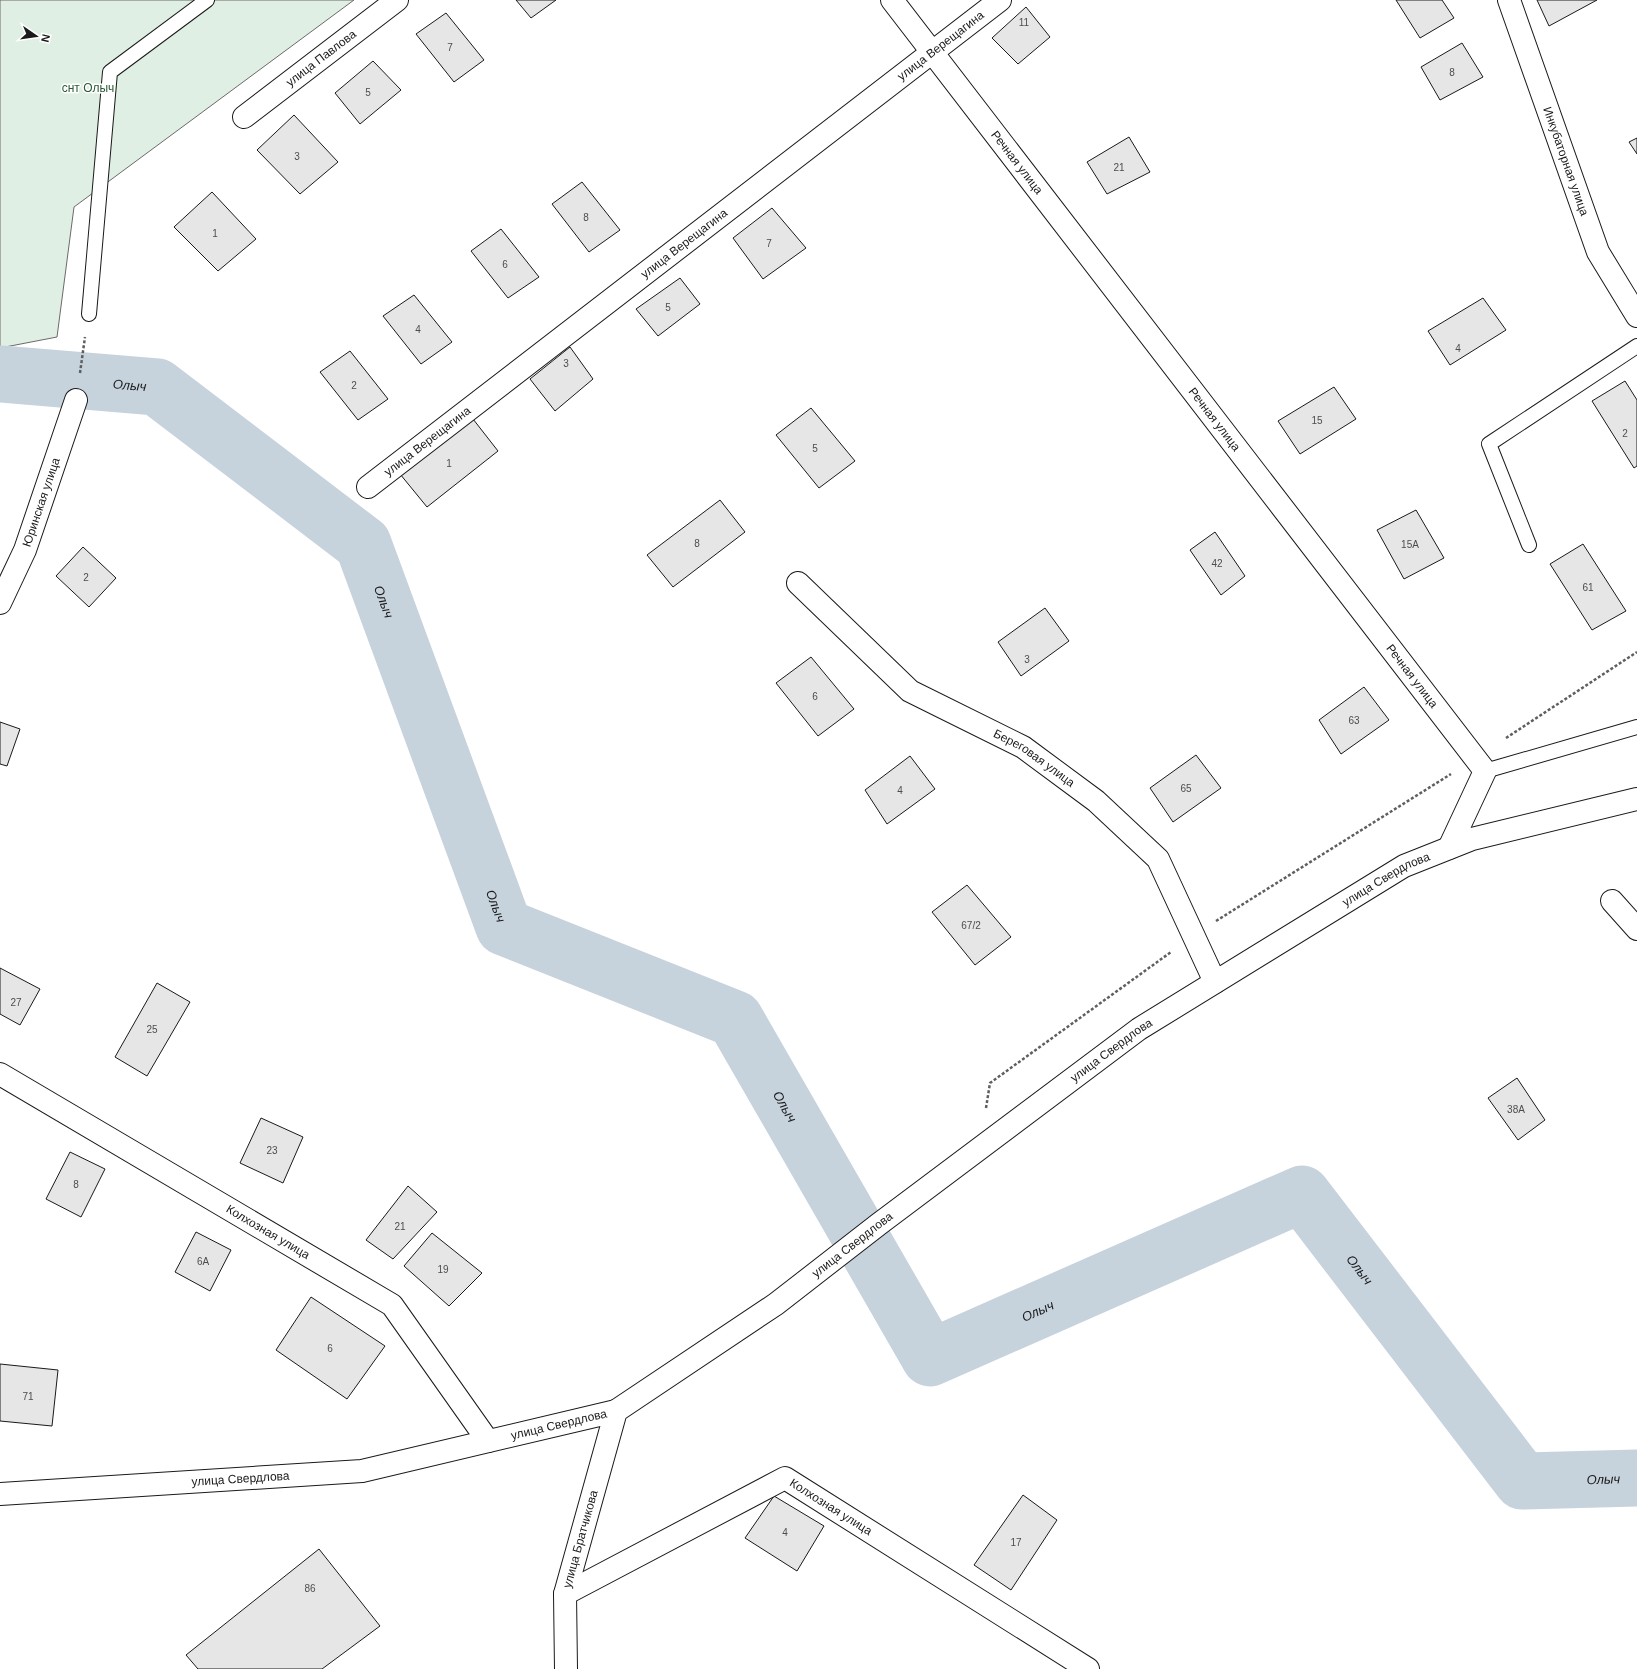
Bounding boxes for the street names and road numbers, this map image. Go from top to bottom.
street label: улица Верещагина [895,8,987,83]
street label: улица Павлова [283,27,359,89]
street label: Инкубаторная улица [1540,105,1592,218]
street label: Речная улица [988,128,1046,197]
street label: улица Верещагина [638,206,730,281]
street label: Речная улица [1186,385,1243,454]
street label: улица Верещагина [381,403,474,479]
street label: Юринская улица [20,456,63,549]
street label: Речная улица [1383,642,1441,711]
street label: Береговая улица [991,727,1078,790]
street label: улица Свердлова [1340,849,1432,909]
street label: улица Свердлова [1068,1015,1155,1085]
street label: Колхозная улица [224,1202,313,1262]
street label: улица Свердлова [809,1209,896,1280]
street label: улица Свердлова [509,1406,609,1443]
street label: улица Свердлова [191,1469,290,1489]
street label: Колхозная улица [787,1476,875,1538]
street label: улица Братчикова [560,1488,601,1590]

